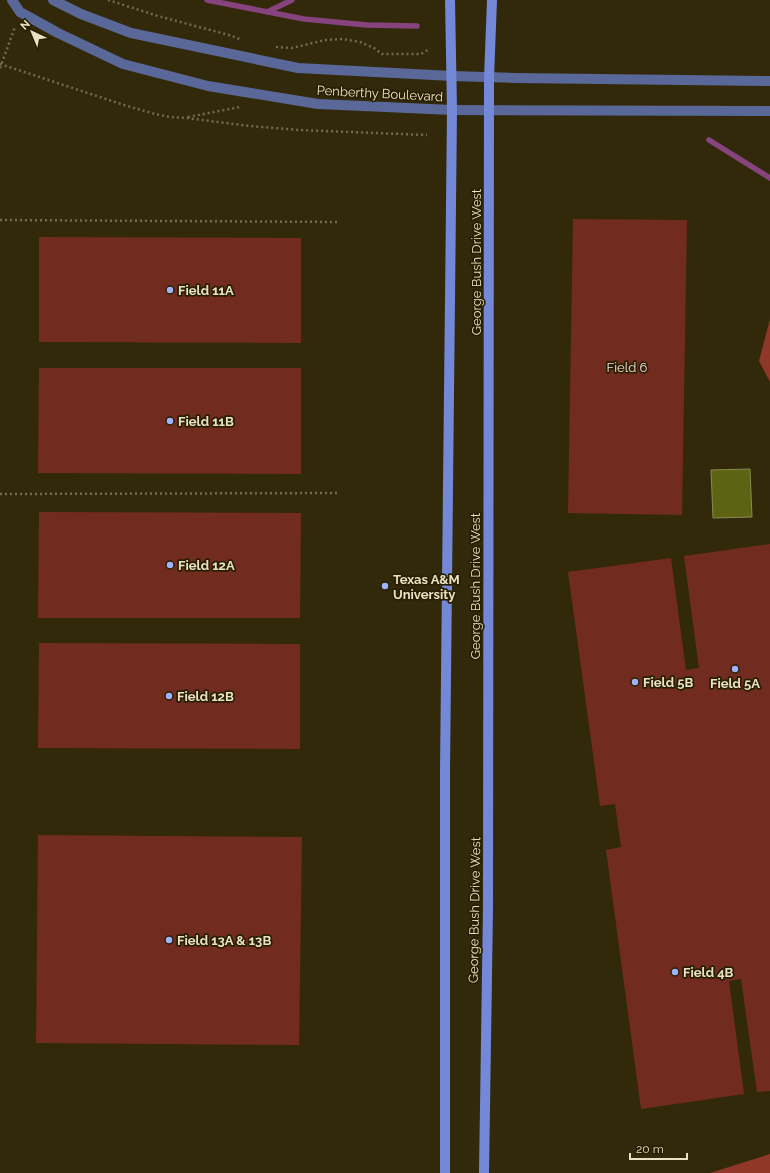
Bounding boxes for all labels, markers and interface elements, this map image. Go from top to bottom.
north arrow [12,12,52,52]
text: N [18,18,33,33]
street label: Penberthy Boulevard [316,83,444,104]
street label: George Bush Drive West [469,188,484,335]
place label: Field 11A [178,283,234,298]
marker: Field 11A [165,285,175,295]
park label: Field 6 [607,360,648,375]
place label: Field 11B [178,414,234,429]
marker: Field 11B [165,416,175,426]
street label: George Bush Drive West [468,512,483,659]
place label: Field 12A [178,558,235,573]
marker: Field 12A [165,560,175,570]
place label: Texas A&M University [393,572,460,602]
marker: Texas A&M University [380,581,390,591]
marker: Field 5A [730,664,740,674]
place label: Field 5B [643,675,693,690]
place label: Field 5A [710,676,760,691]
marker: Field 5B [630,677,640,687]
place label: Field 12B [177,689,234,704]
marker: Field 12B [164,691,174,701]
street label: George Bush Drive West [466,836,483,983]
place label: Field 13A & 13B [177,933,271,948]
marker: Field 13A & 13B [164,935,174,945]
place label: Field 4B [683,965,734,980]
marker: Field 4B [670,967,680,977]
scale bar [630,1135,687,1161]
text: 20 m [636,1142,664,1156]

